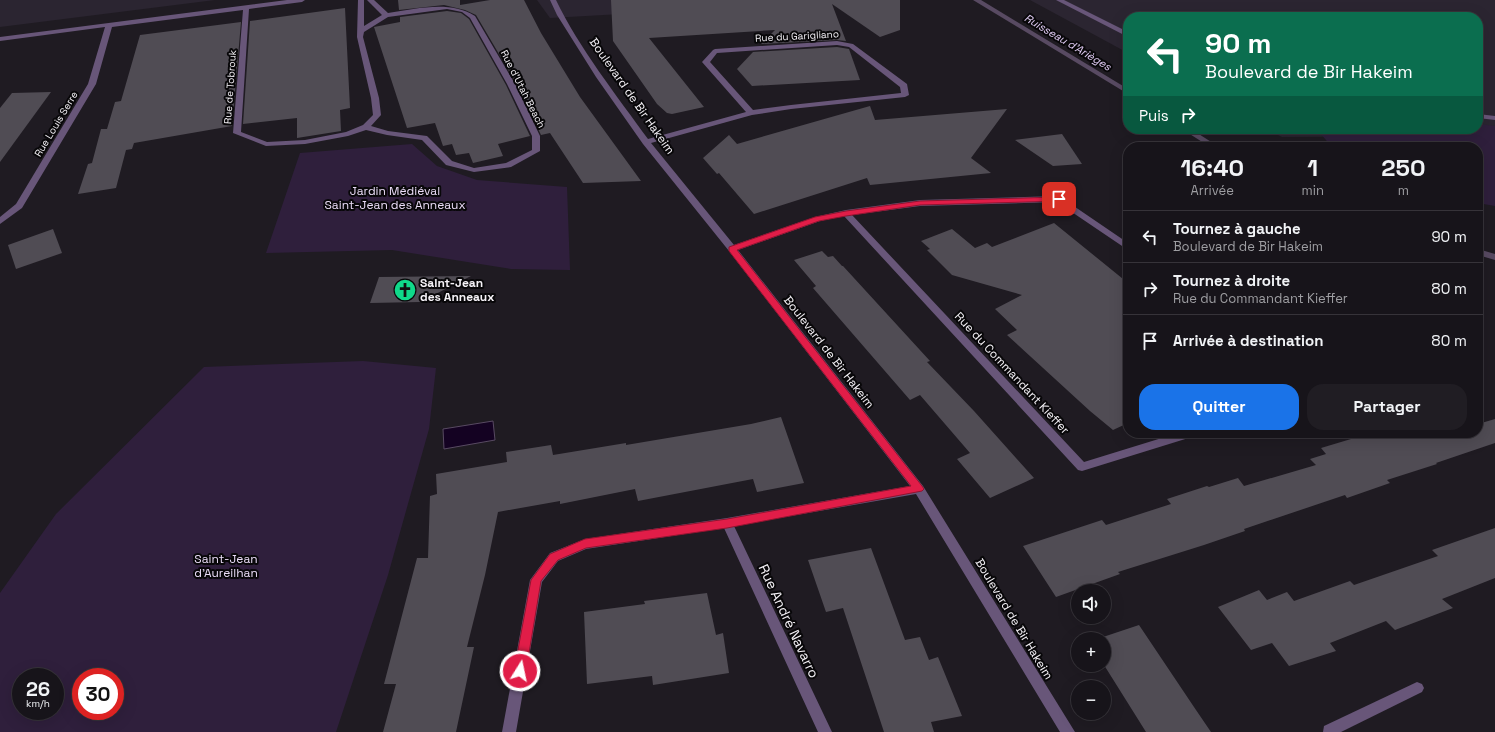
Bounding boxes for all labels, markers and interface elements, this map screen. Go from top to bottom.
water label: Ruisseau d'Arièges [1022,11,1115,74]
text: 90 m [1205,25,1271,61]
street label: Rue du Garigliano [755,27,839,45]
icon: left [1139,28,1191,80]
street label: Boulevard de Bir Hakeim [586,35,678,157]
street label: Rue d'Utah Beach [498,48,548,130]
street label: Rue de Tobrouk [221,49,239,125]
text: Boulevard de Bir Hakeim [1205,60,1413,83]
street label: Rue Louis Serre [31,89,81,159]
icon: right [1177,104,1199,126]
text: Puis [1139,106,1169,125]
text: 16:40 [1180,152,1244,183]
text: 1 [1307,152,1318,183]
text: 250 [1381,152,1426,183]
pin [1042,182,1076,216]
text: Arrivée [1191,182,1234,199]
text: min [1302,182,1324,199]
text: m [1398,182,1409,199]
park label: Jardin Médiéval Saint-Jean des Anneaux [324,183,466,213]
icon: arrive [1048,188,1070,210]
text: Tournez à gauche [1173,219,1301,238]
icon: left [1139,226,1161,248]
text: 90 m [1431,227,1467,246]
text: Boulevard de Bir Hakeim [1173,238,1323,255]
text: Tournez à droite [1173,271,1290,290]
place label: Saint-Jean des Anneaux [420,275,494,305]
church icon: Saint-Jean des Anneaux [392,277,418,303]
icon: right [1139,278,1161,300]
text: 80 m [1431,279,1467,298]
text: Rue du Commandant Kieffer [1173,290,1348,307]
street label: Boulevard de Bir Hakeim [780,293,878,411]
street label: Rue du Commandant Kieffer [951,309,1073,438]
icon: arrive [1139,330,1161,352]
text: Arrivée à destination [1173,331,1323,350]
text: 80 m [1431,331,1467,350]
button: Quitter [1139,384,1299,430]
button: Partager [1307,384,1467,430]
park label: Saint-Jean d'Aureilhan [194,551,258,581]
street label: Boulevard de Bir Hakeim [971,556,1057,682]
street label: Rue André Navarro [755,561,823,681]
map controls [1071,584,1111,720]
button: sound [1071,584,1111,624]
button: + [1071,632,1111,672]
position arrow [499,650,541,692]
speed limit sign: 30 [72,668,124,720]
text: 26 [26,676,50,702]
button: − [1071,680,1111,720]
text: km/h [26,697,50,710]

